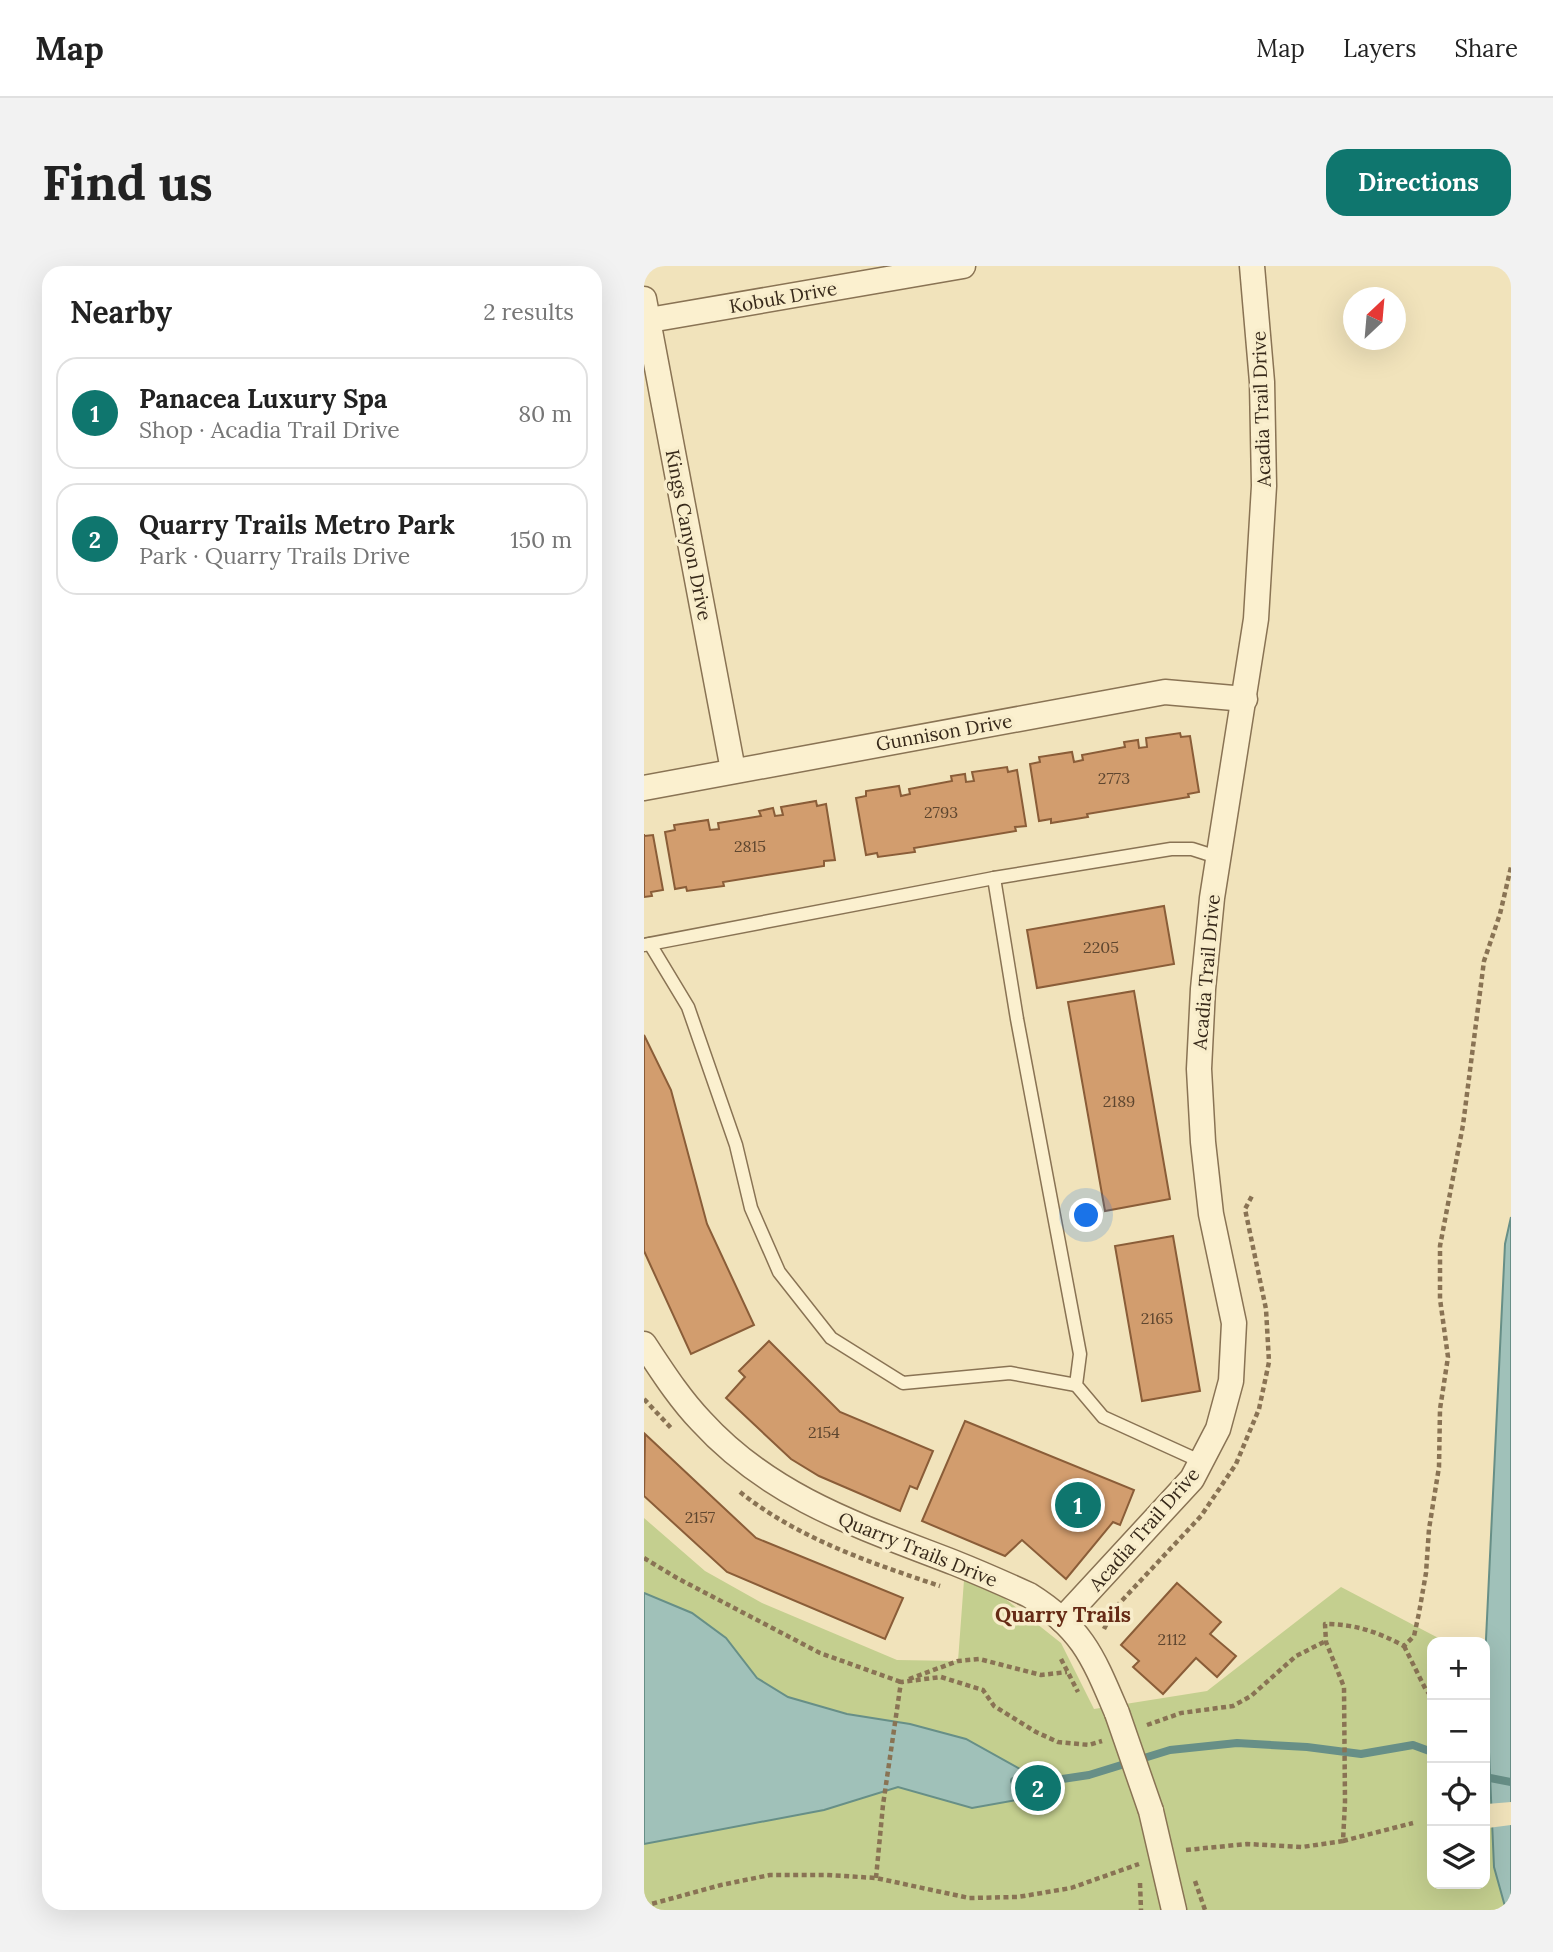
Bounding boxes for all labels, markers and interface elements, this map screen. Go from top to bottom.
text: Map [35,27,104,69]
text: Map [1256,33,1305,64]
text: Layers [1343,33,1416,64]
text: Share [1454,33,1518,64]
button: Directions [1326,149,1511,216]
text: Find us [42,151,213,213]
street label: Kobuk Drive [727,276,839,318]
north arrow [1343,287,1406,350]
text: Nearby [70,293,172,331]
text: 2 results [483,297,574,326]
street label: Acadia Trail Drive [1246,331,1276,488]
text: Panacea Luxury Spa [139,382,387,415]
text: 1 [90,399,100,428]
text: 80 m [518,399,572,428]
text: Shop · Acadia Trail Drive [139,415,400,444]
street label: Kings Canyon Drive [661,447,717,623]
text: Quarry Trails Metro Park [139,508,455,541]
text: 2 [89,525,101,554]
text: 150 m [510,525,572,554]
text: Park · Quarry Trails Drive [139,541,410,570]
street label: Gunnison Drive [874,708,1014,756]
house number: 2773 [1098,768,1130,788]
house number: 2793 [924,802,958,822]
house number: 2815 [734,836,766,856]
street label: Acadia Trail Drive [1187,893,1225,1052]
house number: 2205 [1083,937,1119,957]
house number: 2189 [1103,1091,1135,1111]
your location [1069,1198,1103,1232]
house number: 2165 [1141,1308,1173,1328]
house number: 2154 [808,1422,840,1442]
street label: Acadia Trail Drive [1083,1462,1204,1597]
pin: 1 [1055,1479,1101,1531]
street label: Quarry Trails Drive [835,1506,1001,1592]
house number: 2157 [685,1507,716,1527]
district label: Quarry Trails [995,1601,1131,1628]
house number: 2112 [1158,1629,1186,1649]
map controls [1427,1637,1490,1889]
button: + [1427,1637,1490,1700]
button: − [1427,1700,1490,1763]
pin: 2 [1015,1762,1061,1814]
button: locate [1427,1763,1490,1826]
button: layers [1427,1826,1490,1889]

